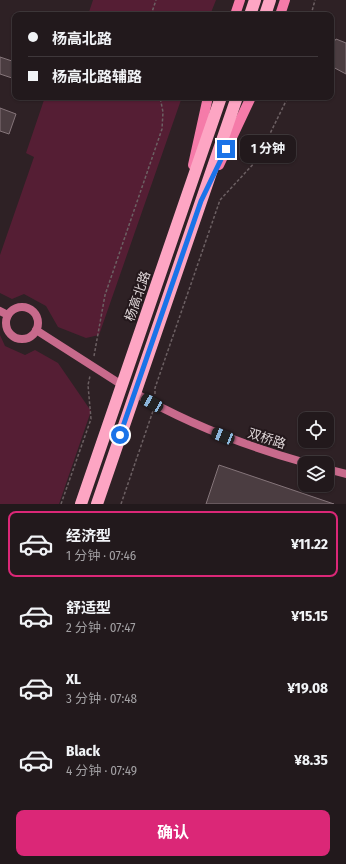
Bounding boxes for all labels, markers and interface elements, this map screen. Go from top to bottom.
text: 杨高北路 [52,30,112,48]
text: 杨高北路辅路 [52,68,142,86]
callout: 1 分钟 [240,135,296,163]
route end [217,140,235,158]
text: 1 分钟 [251,141,285,156]
street label: 杨高北路 [122,269,153,323]
car [139,392,165,414]
map controls [298,412,334,492]
button: locate [298,412,334,448]
street label: 双桥路 [246,425,288,452]
route start [111,426,129,444]
car [210,426,236,446]
button: layers [298,456,334,492]
icon: car [18,526,54,562]
text: 经济型 [66,527,111,545]
text: ¥11.22 [291,535,328,553]
text: 1 分钟 · 07:46 [66,548,136,563]
icon: car [18,598,54,634]
text: 舒适型 [66,599,111,617]
text: ¥15.15 [291,607,328,625]
text: 2 分钟 · 07:47 [66,620,135,635]
icon: car [18,670,54,706]
text: XL [66,670,81,688]
text: ¥19.08 [287,679,328,697]
text: 3 分钟 · 07:48 [66,691,137,706]
icon: car [18,742,54,778]
text: Black [66,742,100,760]
text: ¥8.35 [294,751,328,769]
text: 4 分钟 · 07:49 [66,763,137,778]
button: 确认 [16,810,330,856]

